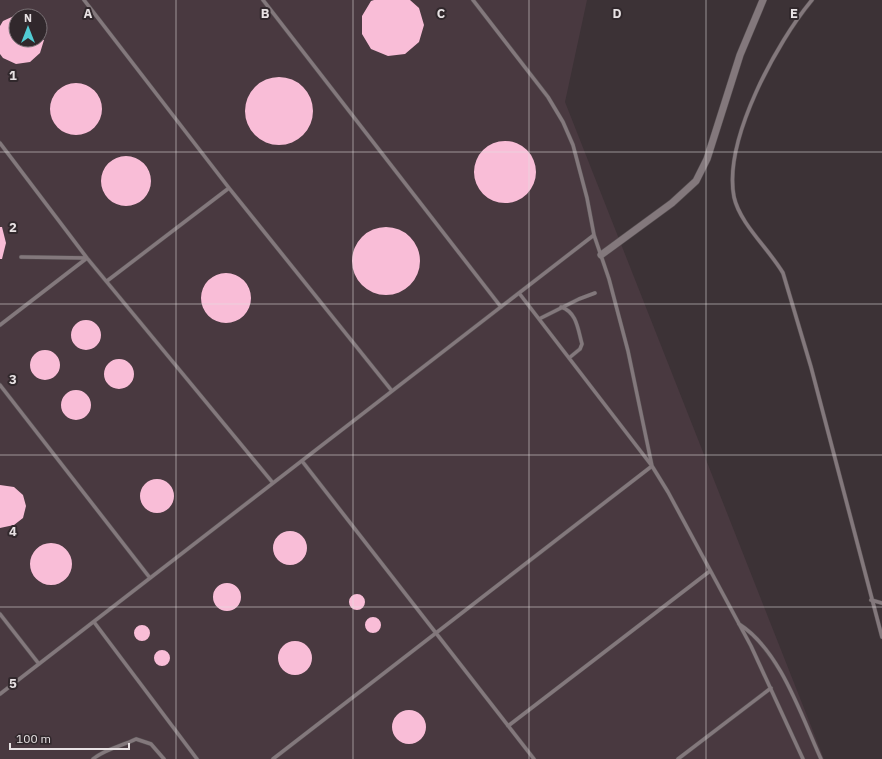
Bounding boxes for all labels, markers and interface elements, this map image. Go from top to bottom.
text: A [84,5,93,22]
text: B [261,5,270,22]
text: C [437,5,446,22]
text: D [612,5,622,22]
text: E [790,5,798,22]
north arrow [8,8,48,48]
text: N [24,11,32,25]
text: 1 [9,67,17,84]
text: 2 [9,219,17,236]
text: 3 [9,371,17,388]
text: 4 [9,523,17,540]
text: 5 [9,675,17,692]
scale bar [10,725,129,751]
text: 100 m [16,731,51,746]

